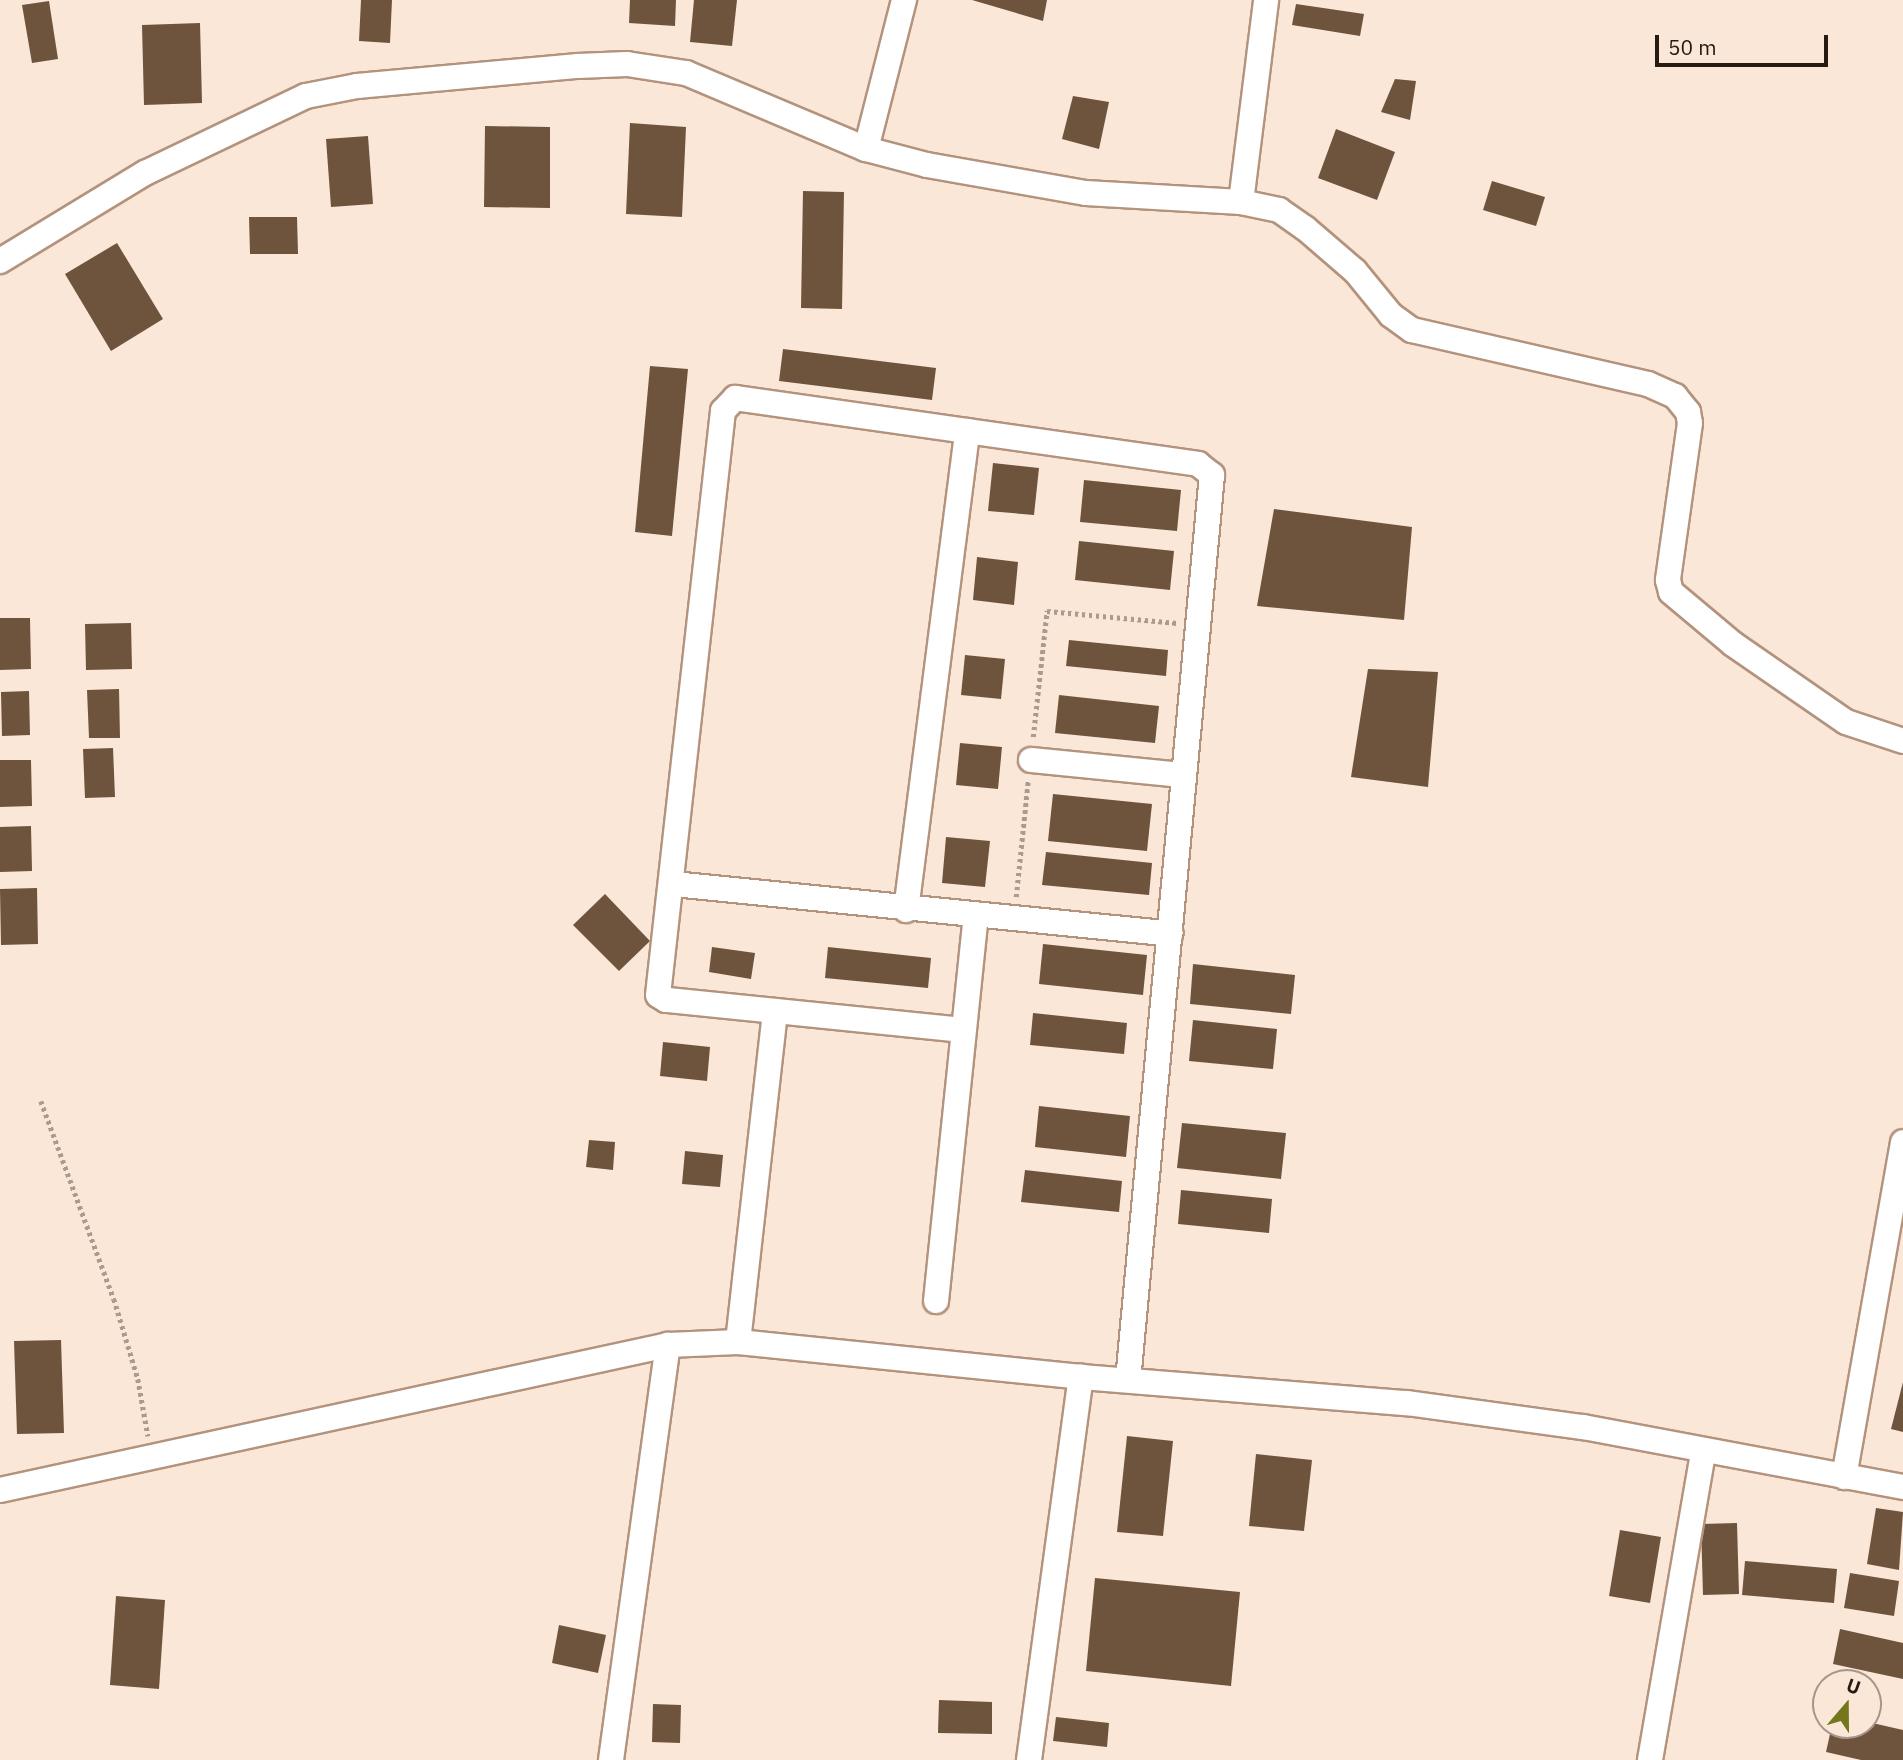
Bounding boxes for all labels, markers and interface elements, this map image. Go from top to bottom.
scale bar [1658,21,1831,65]
text: 50 m [1668,33,1717,61]
north arrow [1812,1669,1882,1739]
text: U [1843,1673,1864,1700]

